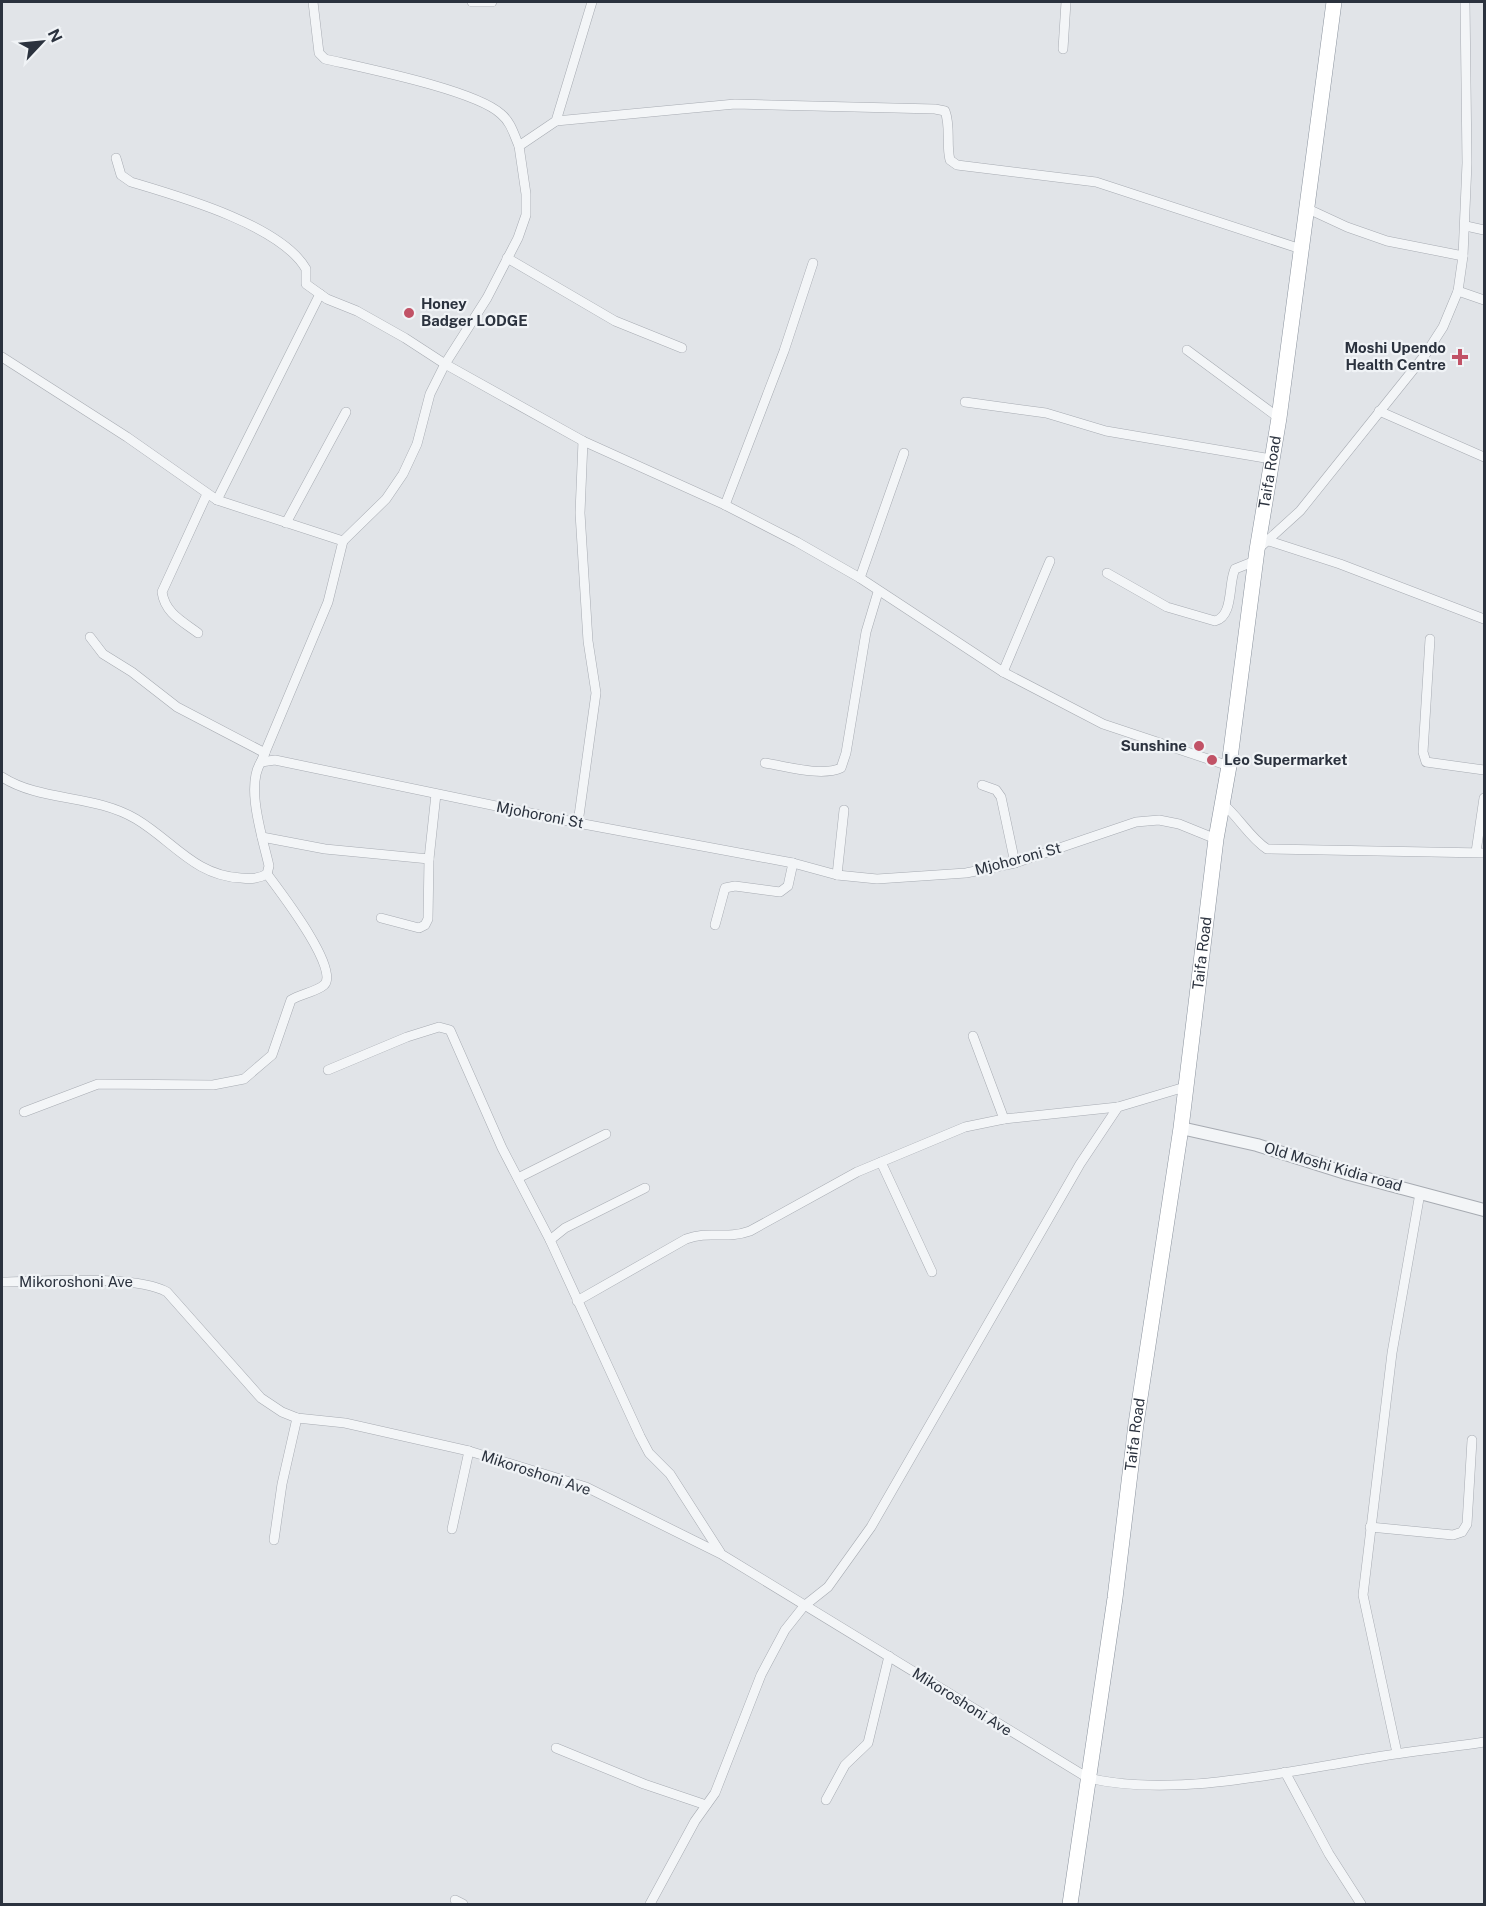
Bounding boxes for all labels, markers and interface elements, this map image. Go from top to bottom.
north arrow [12,12,72,72]
text: N [44,26,66,45]
place label: Honey Badger LODGE [421,295,528,329]
marker: Honey Badger LODGE [402,306,416,320]
place label: Moshi Upendo Health Centre [1344,339,1446,373]
marker: Moshi Upendo Health Centre [1451,348,1469,366]
street label: Taifa Road [1255,434,1284,510]
place label: Sunshine [1120,737,1187,754]
marker: Sunshine [1192,739,1206,753]
place label: Leo Supermarket [1224,751,1347,768]
marker: Leo Supermarket [1205,753,1219,767]
street label: Mjohoroni St [495,798,585,831]
street label: Mjohoroni St [973,839,1063,878]
street label: Taifa Road [1189,916,1215,991]
street label: Old Moshi Kidia road [1262,1139,1404,1194]
street label: Mikoroshoni Ave [19,1273,133,1290]
street label: Taifa Road [1121,1397,1148,1472]
street label: Mikoroshoni Ave [479,1447,593,1498]
street label: Mikoroshoni Ave [909,1664,1015,1739]

